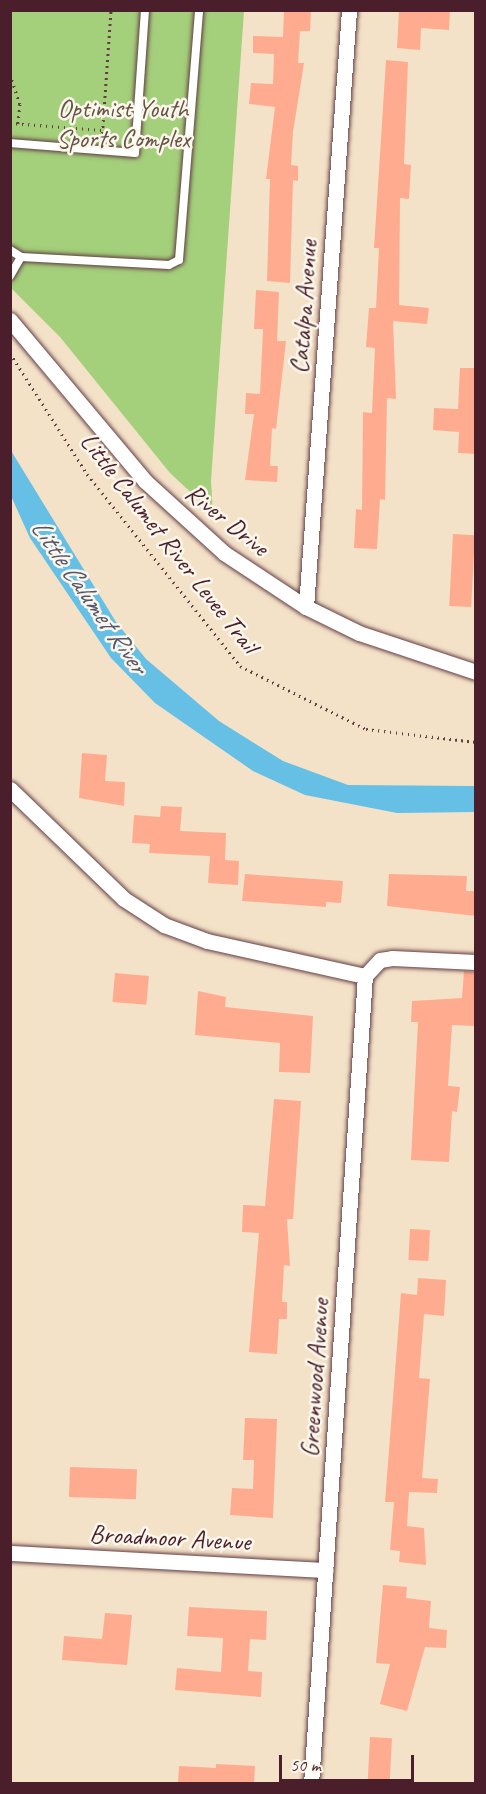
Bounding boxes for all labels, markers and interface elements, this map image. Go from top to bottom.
park label: Optimist Youth Sports Complex [57,93,189,154]
street label: Catalpa Avenue [284,239,324,375]
street label: Little Calumet River Levee Trail [73,426,265,660]
street label: River Drive [179,477,275,563]
water label: Little Calumet River [24,512,154,680]
street label: Greenwood Avenue [294,1298,336,1458]
street label: Broadmoor Avenue [89,1518,251,1558]
scale bar [282,1743,417,1781]
text: 50 m [290,1754,321,1776]

